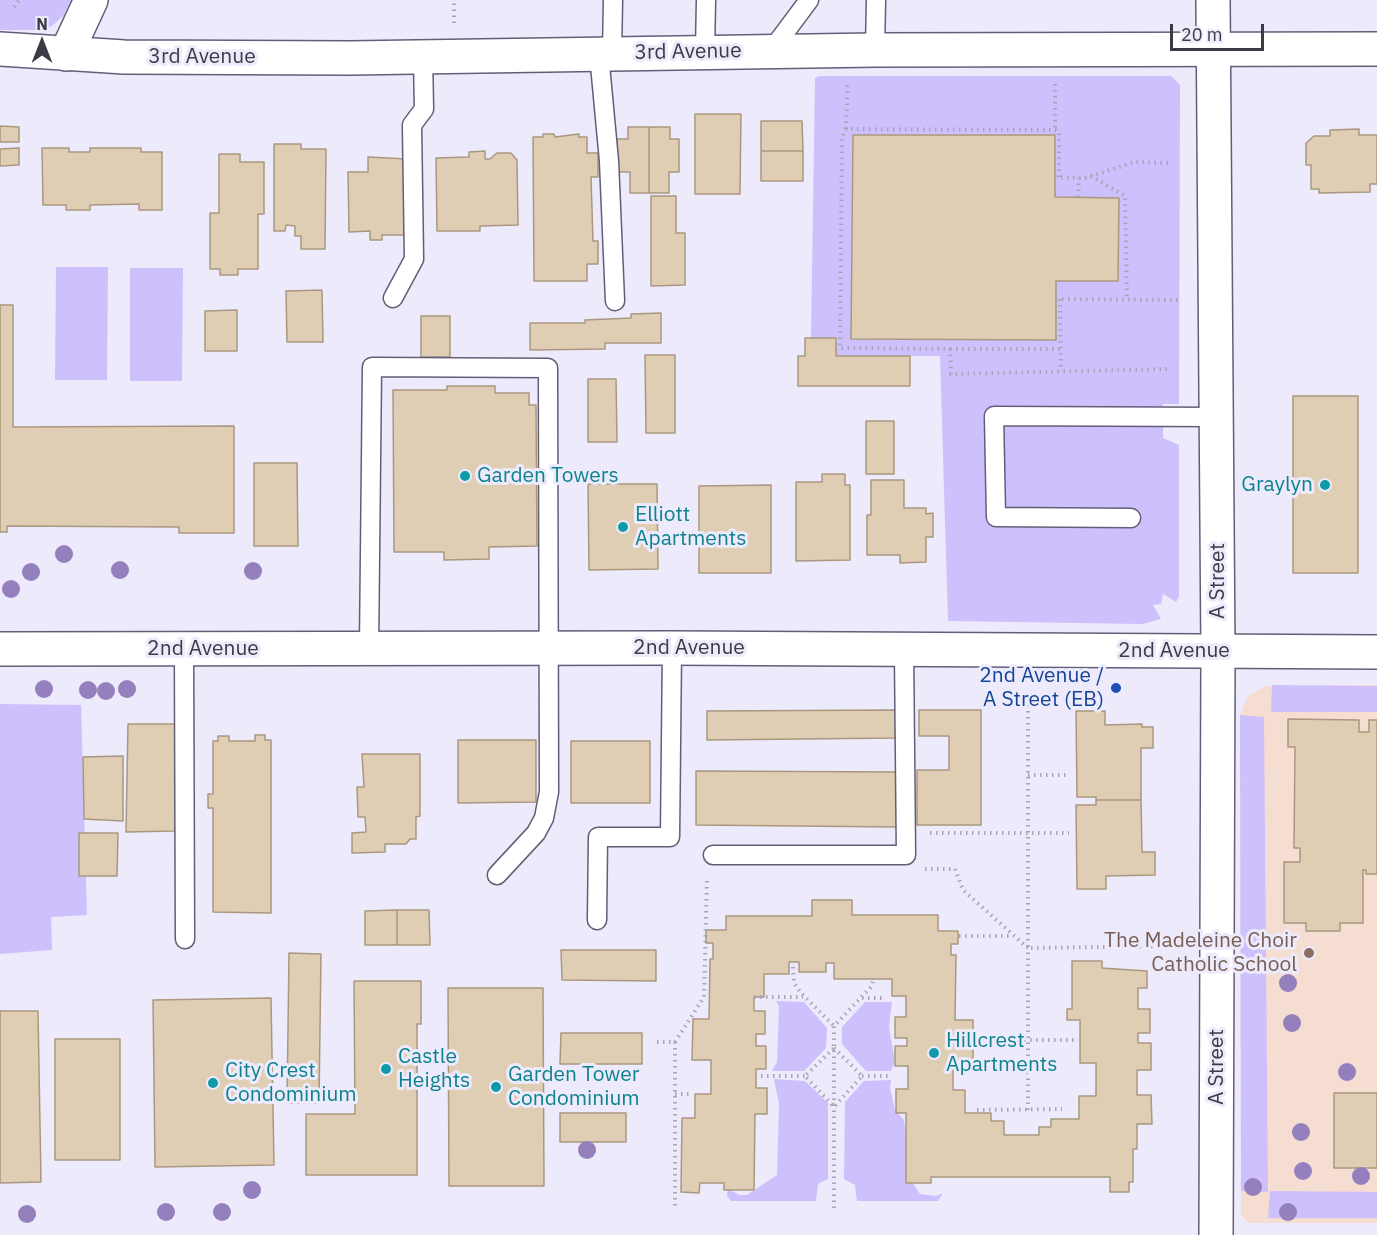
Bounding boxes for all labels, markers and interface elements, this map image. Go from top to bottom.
north arrow [12,12,72,72]
scale bar [1173,12,1268,50]
text: N [36,14,48,34]
text: 20 m [1181,23,1223,46]
street label: 3rd Avenue [634,38,742,66]
street label: 3rd Avenue [148,44,256,70]
place label: Garden Towers [477,463,619,489]
marker: Garden Towers [458,469,472,483]
place label: Graylyn [1241,472,1313,498]
marker: Graylyn [1318,478,1332,492]
place label: Elliott Apartments [635,502,746,552]
marker: Elliott Apartments [616,520,630,534]
street label: A Street [1205,543,1231,619]
street label: 2nd Avenue [633,635,745,661]
street label: 2nd Avenue [147,636,259,662]
street label: 2nd Avenue [1118,638,1230,664]
place label: 2nd Avenue / A Street (EB) [979,663,1104,713]
marker: 2nd Avenue / A Street (EB) [1109,681,1123,695]
place label: The Madeleine Choir Catholic School [1104,928,1297,978]
marker: The Madeleine Choir Catholic School [1302,946,1316,960]
place label: Hillcrest Apartments [946,1028,1057,1078]
street label: A Street [1204,1029,1230,1105]
place label: Castle Heights [398,1044,470,1094]
marker: Hillcrest Apartments [927,1046,941,1060]
place label: City Crest Condominium [225,1058,357,1108]
marker: Castle Heights [379,1062,393,1076]
place label: Garden Tower Condominium [508,1062,640,1112]
marker: City Crest Condominium [206,1076,220,1090]
marker: Garden Tower Condominium [489,1080,503,1094]

